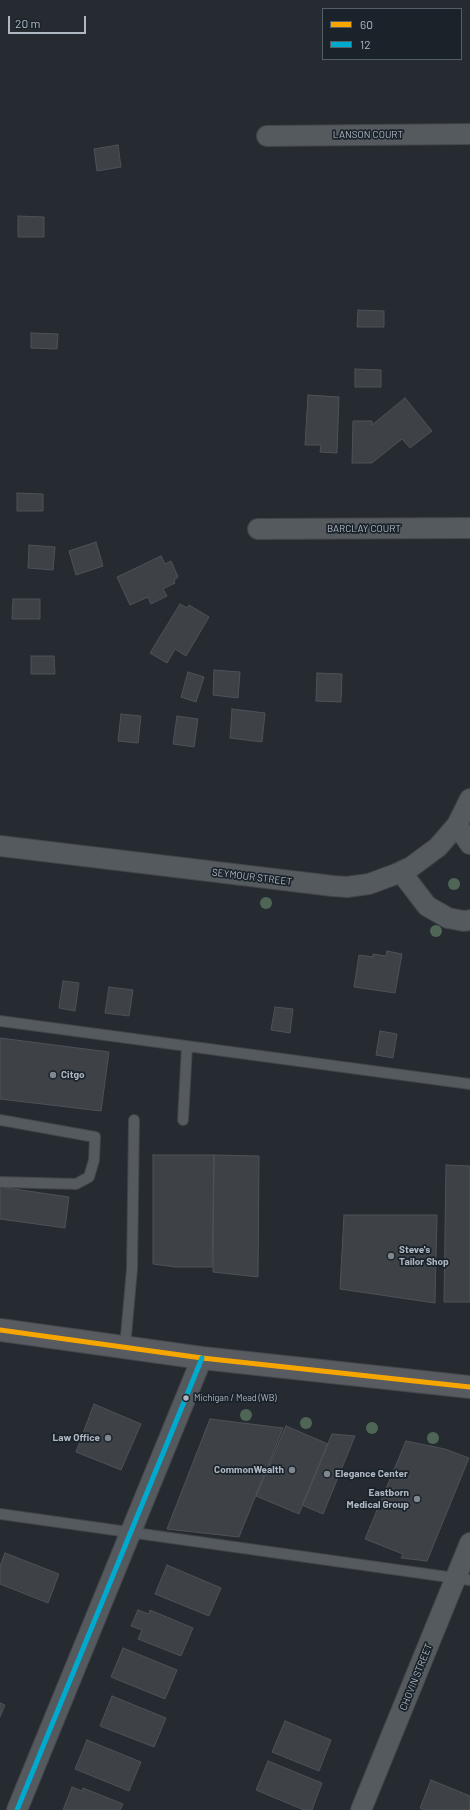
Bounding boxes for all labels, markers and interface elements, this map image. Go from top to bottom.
scale bar [10,8,88,34]
legend [322,8,462,60]
text: 20 m [15,16,41,30]
text: 60 [360,17,373,31]
text: 12 [360,37,371,51]
street label: LANSON COURT [333,129,403,141]
street label: BARCLAY COURT [327,523,401,535]
street label: SEYMOUR STREET [211,866,293,888]
place label: Citgo [61,1069,85,1081]
marker: Citgo [48,1070,58,1080]
place label: Steve's Tailor Shop [399,1244,449,1268]
marker: Steve's Tailor Shop [386,1251,396,1261]
marker: Michigan / Mead (WB) [181,1393,191,1403]
place label: Michigan / Mead (WB) [194,1393,277,1403]
place label: Law Office [53,1432,100,1444]
marker: Law Office [103,1433,113,1443]
place label: CommonWealth [214,1464,284,1476]
marker: CommonWealth [287,1465,297,1475]
place label: Elegance Center [335,1468,408,1480]
marker: Elegance Center [322,1469,332,1479]
place label: Eastborn Medical Group [347,1487,409,1510]
marker: Eastborn Medical Group [412,1494,422,1504]
street label: CHOVIN STREET [397,1642,435,1712]

